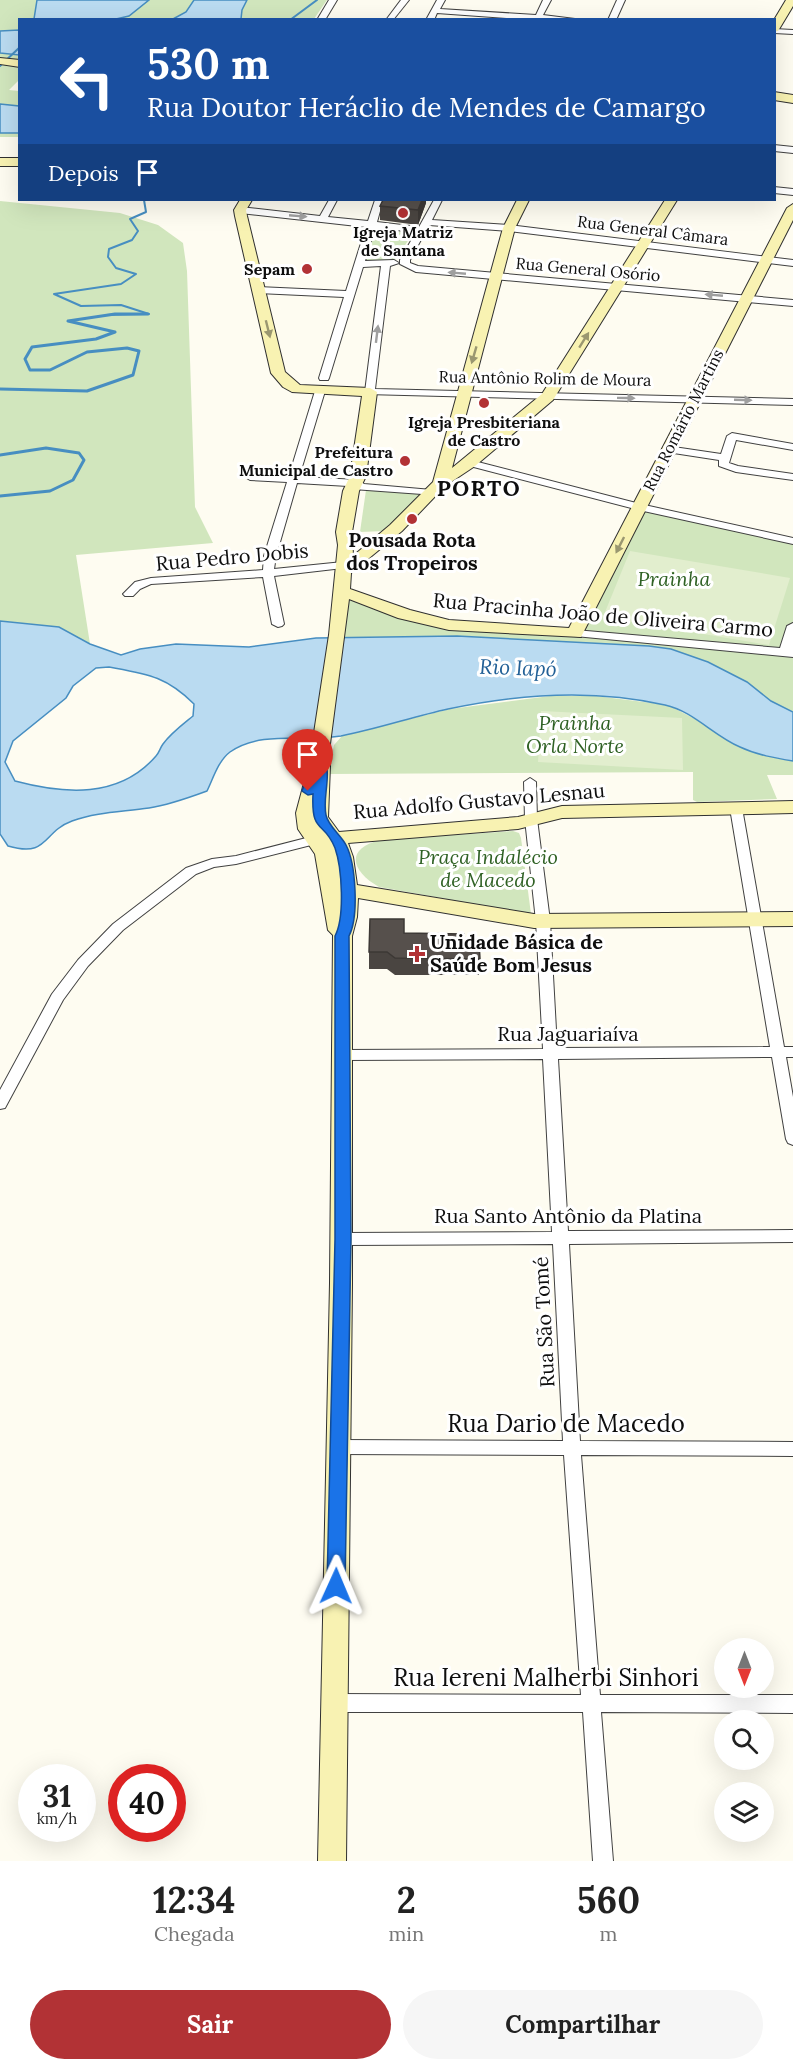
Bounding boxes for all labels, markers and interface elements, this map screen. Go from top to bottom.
text: 530 m [147,37,270,91]
icon: left [48,42,126,120]
text: Rua Doutor Heráclio de Mendes de Camargo [147,90,706,124]
icon: arrive [131,156,164,189]
text: Depois [48,159,119,187]
marker: Igreja Matriz de Santana [396,206,410,220]
one-way arrow [288,211,307,221]
street label: Rua General Câmara [576,211,730,249]
place label: Igreja Matriz de Santana [353,222,453,260]
street label: Rua General Osório [515,253,661,285]
place label: Sepam [244,259,295,279]
marker: Sepam [300,262,314,276]
one-way arrow [447,268,466,278]
one-way arrow [704,291,723,300]
one-way arrow [263,319,273,338]
one-way arrow [373,324,382,343]
one-way arrow [578,331,589,348]
one-way arrow [469,346,478,364]
street label: Rua Romário Martins [639,346,727,494]
street label: Rua Antônio Rolim de Moura [439,366,651,390]
one-way arrow [617,393,636,403]
one-way arrow [734,395,753,405]
marker: Igreja Presbiteriana de Castro [477,396,491,410]
place label: Igreja Presbiteriana de Castro [408,412,561,450]
place label: Prefeitura Municipal de Castro [239,442,394,480]
marker: Prefeitura Municipal de Castro [398,454,412,468]
district label: PORTO [437,474,521,502]
marker: Pousada Rota dos Tropeiros [405,512,419,526]
place label: Pousada Rota dos Tropeiros [346,527,478,575]
one-way arrow [615,536,625,553]
street label: Rua Pedro Dobis [155,537,309,576]
park label: Prainha [638,566,710,591]
street label: Rua Pracinha João de Oliveira Carmo [432,587,774,642]
water label: Rio Iapó [479,653,557,682]
park label: Prainha Orla Norte [526,710,624,758]
pin [282,729,333,791]
icon: arrive [291,738,324,771]
street label: Rua Adolfo Gustavo Lesnau [352,777,606,824]
park label: Praça Indalécio de Macedo [418,844,558,892]
place label: Unidade Básica de Saúde Bom Jesus [430,929,603,977]
marker: Unidade Básica de Saúde Bom Jesus [408,945,426,963]
street label: Rua Jaguariaíva [497,1021,639,1046]
street label: Rua Santo Antônio da Platina [434,1203,702,1228]
street label: Rua São Tomé [528,1256,559,1388]
street label: Rua Dario de Macedo [447,1408,685,1439]
position arrow [304,1554,368,1618]
north arrow [714,1638,774,1698]
map controls [714,1638,774,1842]
street label: Rua Iereni Malherbi Sinhori [393,1662,699,1693]
button: search [714,1710,774,1770]
speed limit sign: 40 [108,1764,186,1842]
text: 31 [43,1777,71,1815]
button: layers [714,1782,774,1842]
text: km/h [37,1809,77,1828]
text: 12:34 [153,1877,236,1923]
text: 2 [397,1877,416,1923]
text: 560 [577,1877,640,1923]
text: Chegada [154,1921,234,1946]
text: min [388,1921,424,1946]
text: m [600,1921,617,1946]
button: Sair [30,1990,391,2059]
button: Compartilhar [403,1990,763,2059]

